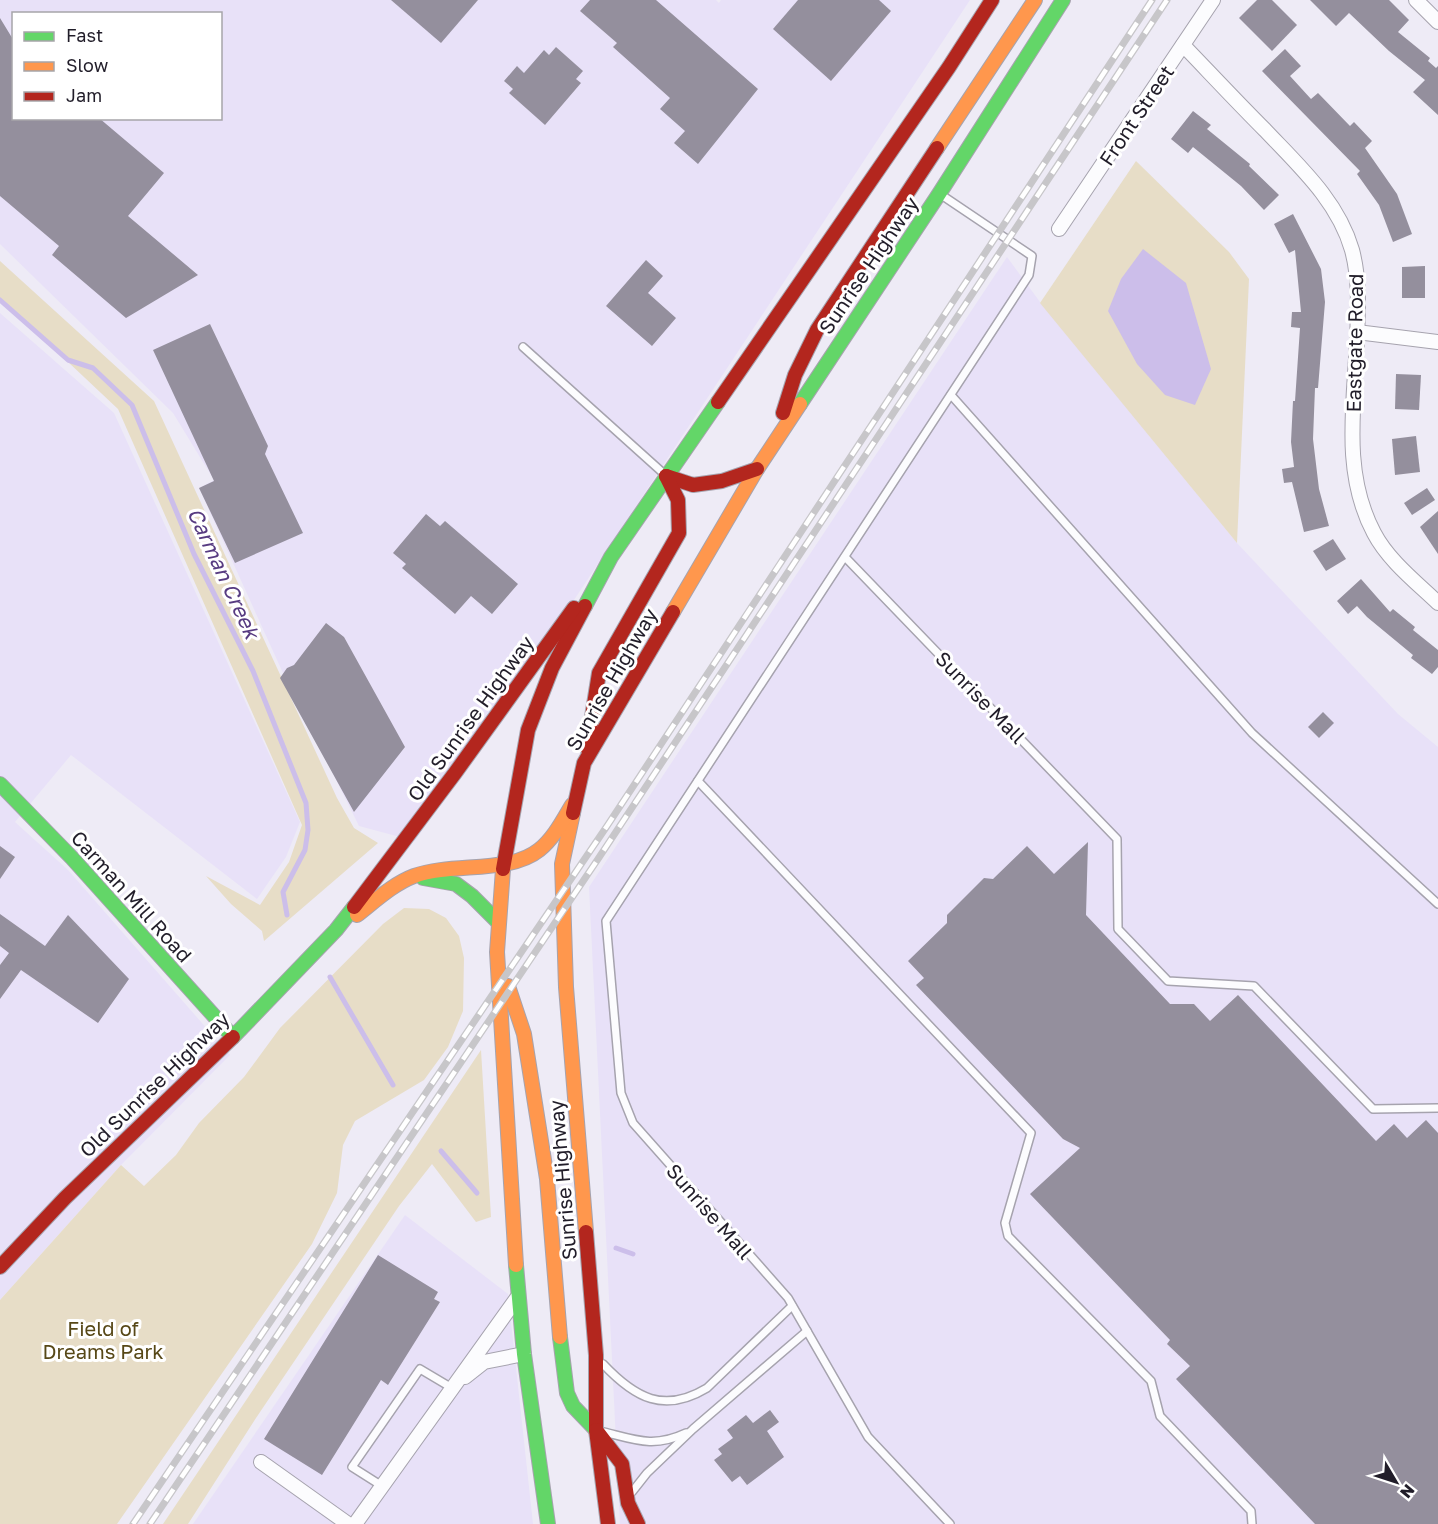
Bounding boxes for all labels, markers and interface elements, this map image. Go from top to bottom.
legend [12,12,222,120]
text: Fast [66,24,103,46]
text: Slow [66,54,109,76]
street label: Front Street [1094,60,1178,170]
text: Jam [66,84,102,106]
street label: Sunrise Highway [813,192,923,338]
street label: Eastgate Road [1341,273,1367,413]
water label: Carman Creek [182,503,267,645]
street label: Sunrise Highway [561,604,661,754]
street label: Old Sunrise Highway [402,631,538,805]
street label: Sunrise Mall [931,646,1031,748]
street label: Carman Mill Road [67,825,197,967]
street label: Old Sunrise Highway [74,1006,234,1162]
street label: Sunrise Highway [543,1099,581,1261]
street label: Sunrise Mall [662,1158,758,1264]
park label: Field of Dreams Park [42,1316,164,1363]
north arrow [1366,1452,1426,1512]
text: N [1396,1480,1419,1502]

